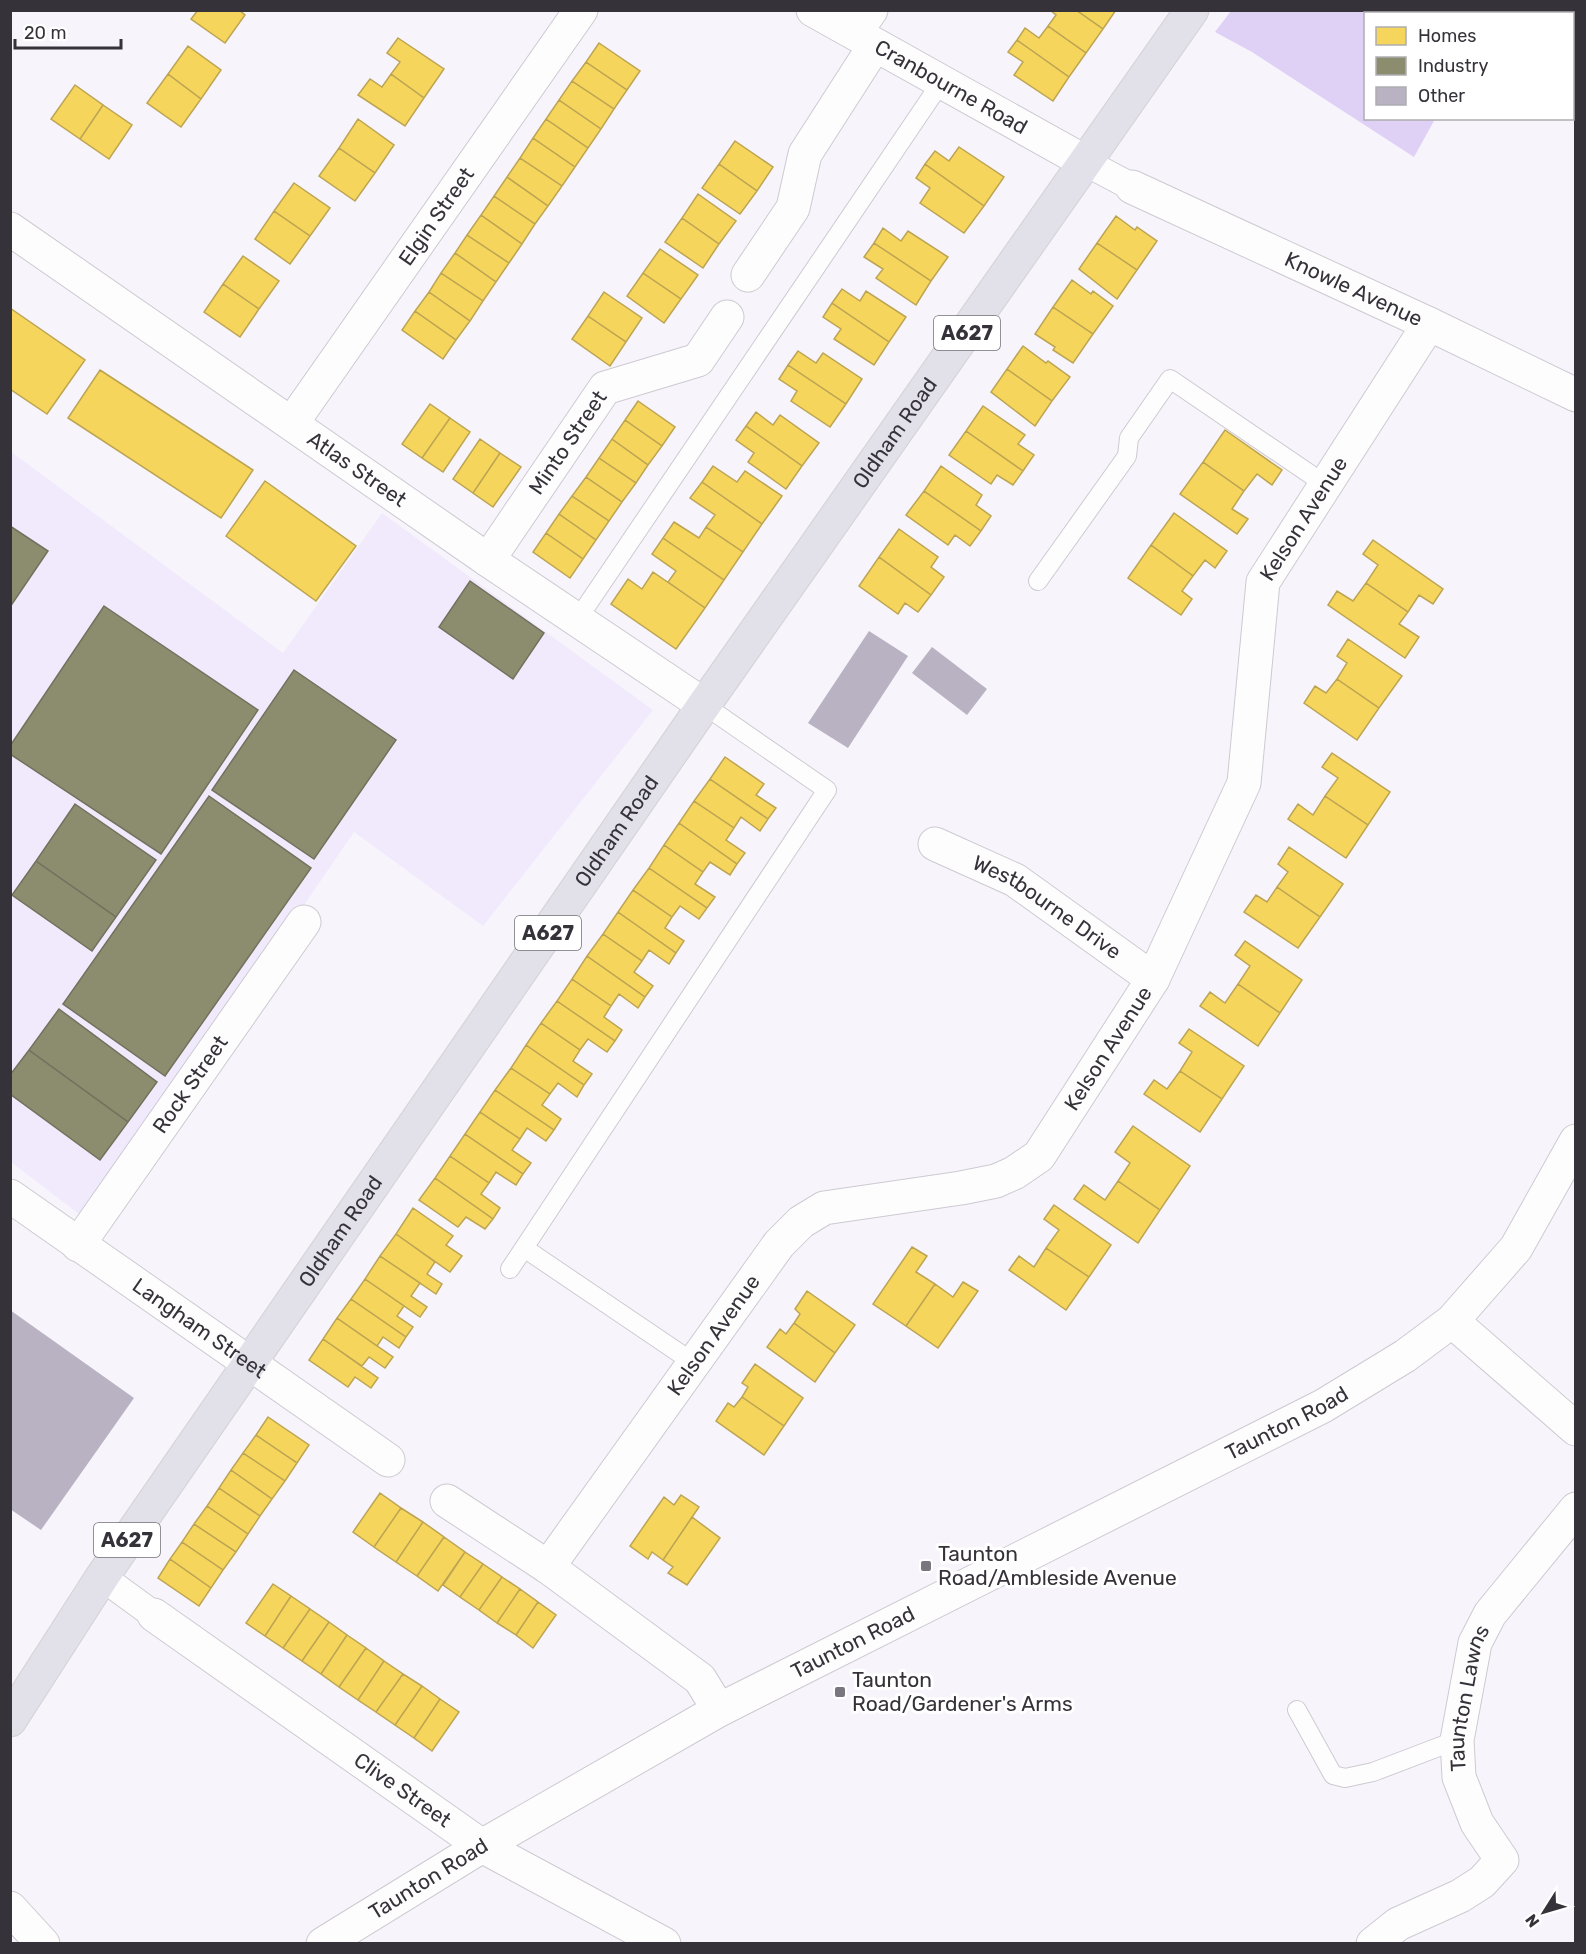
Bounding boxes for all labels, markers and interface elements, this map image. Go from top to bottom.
scale bar [15,12,122,50]
legend [1364,12,1574,120]
text: 20 m [24,22,66,44]
text: Homes [1418,25,1476,47]
street label: Cranbourne Road [871,34,1032,139]
text: Industry [1418,55,1488,77]
text: Other [1418,85,1465,107]
street label: Elgin Street [393,162,479,270]
street label: Knowle Avenue [1281,246,1427,331]
road number: A627 [934,316,1000,350]
street label: Oldham Road [847,372,942,493]
street label: Minto Street [523,385,612,499]
street label: Atlas Street [303,426,412,512]
street label: Kelson Avenue [1254,452,1352,585]
street label: Oldham Road [569,771,663,892]
street label: Westbourne Drive [969,850,1126,964]
road number: A627 [515,916,581,950]
street label: Kelson Avenue [1059,982,1157,1115]
street label: Rock Street [147,1030,233,1138]
street label: Oldham Road [293,1171,387,1292]
street label: Kelson Avenue [662,1270,765,1400]
street label: Langham Street [128,1272,271,1383]
street label: Taunton Road [1221,1381,1353,1465]
road number: A627 [94,1523,160,1557]
place label: Taunton Road/Ambleside Avenue [938,1541,1177,1590]
marker: Taunton Road/Ambleside Avenue [919,1559,933,1573]
street label: Taunton Road [787,1601,919,1684]
street label: Taunton Lawns [1444,1620,1494,1772]
place label: Taunton Road/Gardener's Arms [852,1667,1073,1716]
marker: Taunton Road/Gardener's Arms [833,1685,847,1699]
street label: Clive Street [349,1747,456,1832]
street label: Taunton Road [364,1832,492,1925]
north arrow [1514,1882,1574,1942]
text: N [1521,1910,1543,1931]

